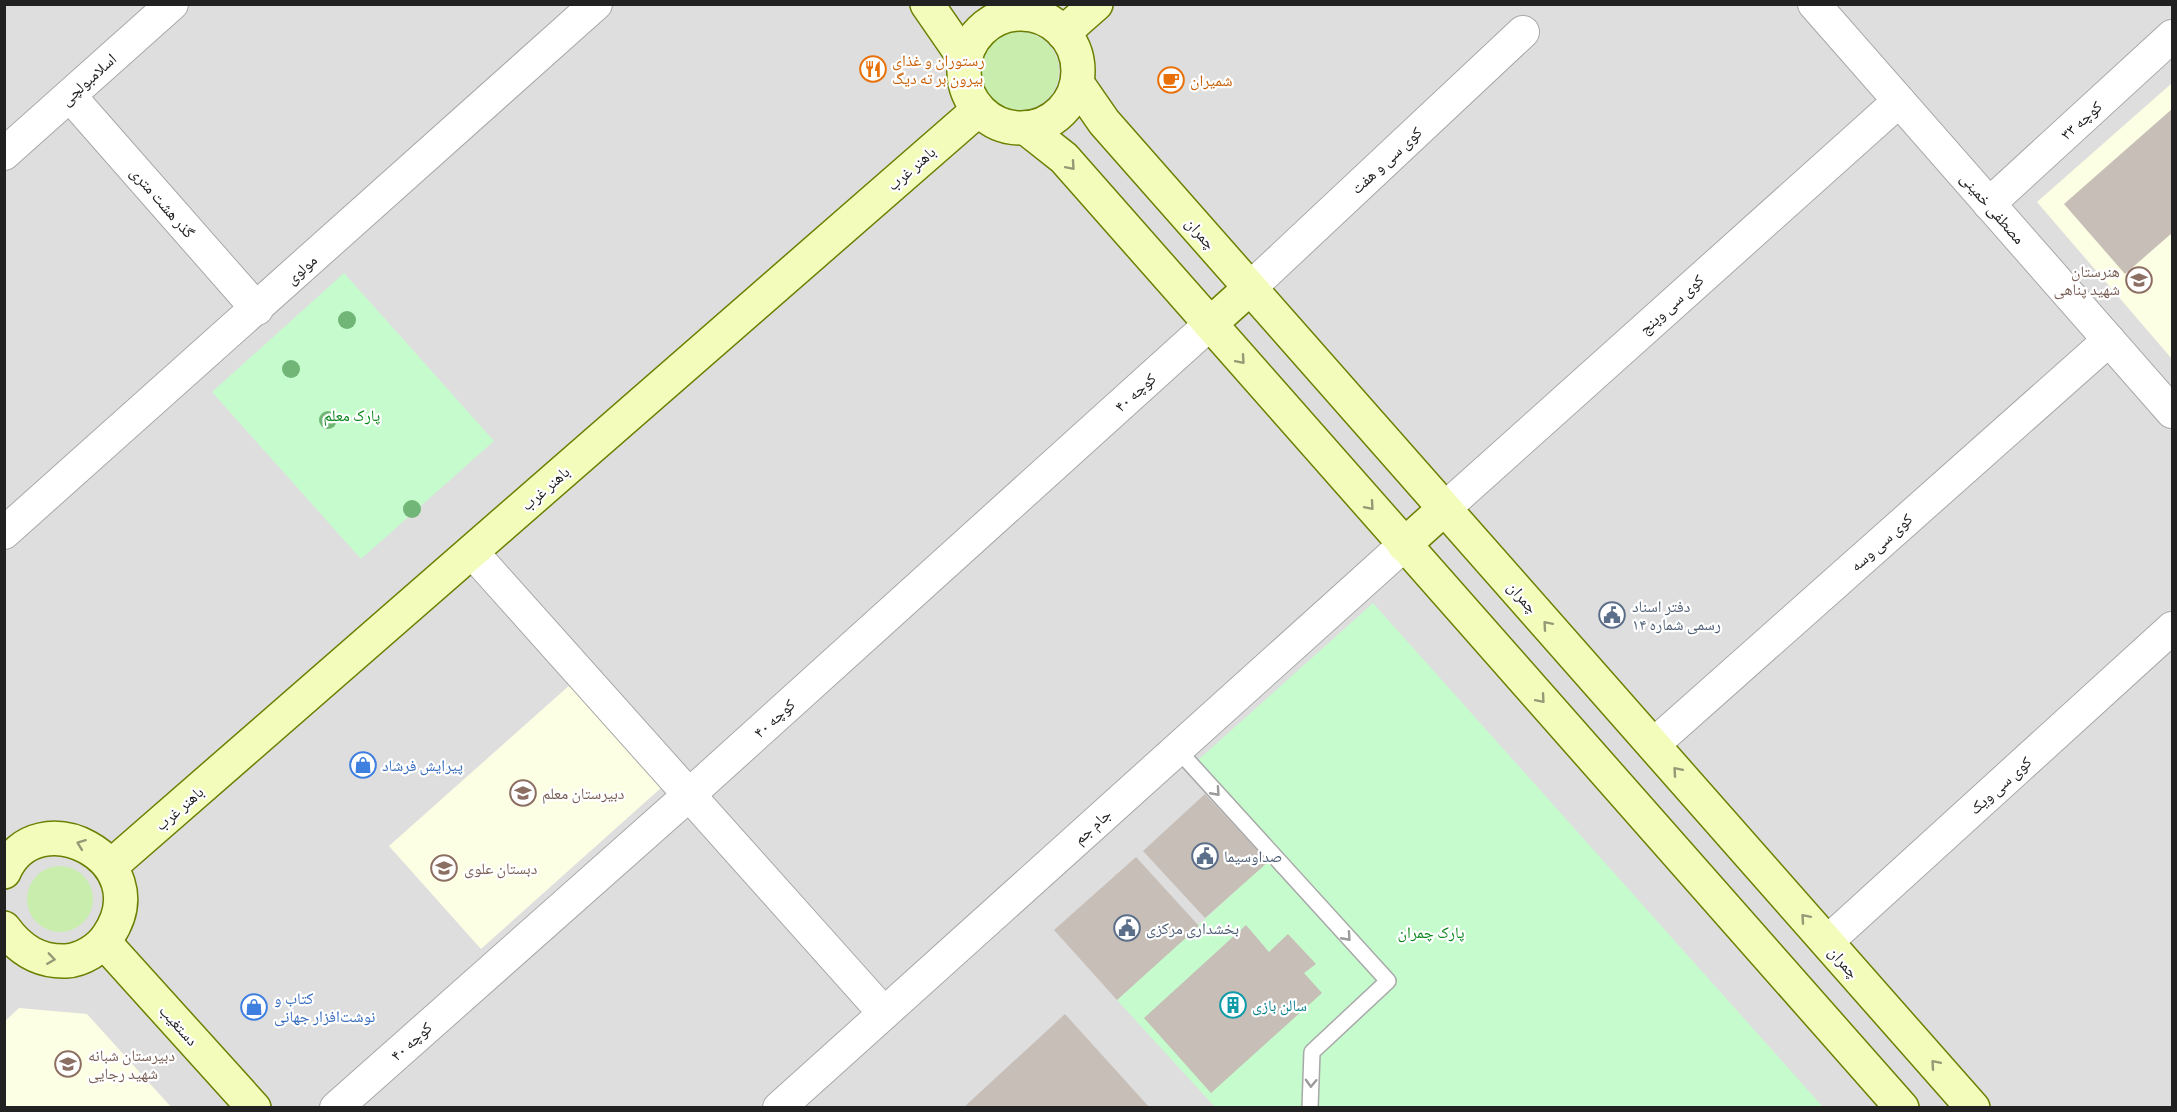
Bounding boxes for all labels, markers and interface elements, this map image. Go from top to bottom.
street label: اسلامبولچی [56,49,121,110]
place label: رستوران و غذای بیرون بر ته دیگ [892,50,985,89]
restaurant icon: رستوران و غذای بیرون بر ته دیگ [858,54,888,84]
cafe icon: شمیران [1156,65,1186,95]
place label: شمیران [1190,70,1233,91]
street label: کوچه ۳۳ [2056,96,2106,144]
street label: کوی سی و هفت [1346,122,1427,199]
street label: باهنر غرب [883,141,939,195]
one-way arrow [1064,159,1075,170]
street label: گذر هشت متری [126,162,200,243]
street label: مصطفی خمینی [1956,168,2030,249]
street label: چمران [1181,213,1220,254]
street label: مولوی [281,250,322,289]
place label: هنرستان شهید پناهی [2054,261,2120,300]
school or university icon: هنرستان شهید پناهی [2124,265,2154,295]
street label: کوی سی وپنج [1634,269,1708,339]
one-way arrow [1234,353,1245,364]
street label: کوچه ۴۰ [1110,368,1160,416]
park label: پارک معلم [324,405,381,426]
street label: باهنر غرب [517,461,573,515]
one-way arrow [1363,499,1374,510]
street label: کوی سی وسه [1846,509,1917,576]
street label: چمران [1503,577,1542,618]
place label: دفتر اسناد رسمی شماره ۱۴ [1632,596,1721,635]
public building icon: دفتر اسناد رسمی شماره ۱۴ [1597,600,1627,630]
one-way arrow [1543,621,1554,632]
one-way arrow [1534,692,1545,703]
street label: کوچه ۴۰ [749,694,799,742]
shop icon: پیرایش فرشاد [348,750,378,780]
street label: کوی سی ویک [1965,751,2036,819]
place label: پیرایش فرشاد [382,755,463,776]
one-way arrow [1673,767,1684,778]
school or university icon: دبیرستان معلم [508,778,538,808]
street label: باهنر غرب [151,781,207,835]
place label: دبیرستان معلم [542,783,624,804]
one-way arrow [1209,786,1220,796]
street label: جام جم [1069,804,1116,849]
one-way arrow [76,838,87,851]
public building icon: صداوسیما [1190,841,1220,871]
place label: صداوسیما [1224,846,1282,866]
school or university icon: دبستان علوی [429,853,459,883]
place label: دبستان علوی [464,858,537,879]
public building icon: بخشداری مرکزی [1112,913,1142,943]
one-way arrow [1802,913,1813,924]
place label: بخشداری مرکزی [1146,918,1239,939]
park label: پارک چمران [1398,922,1465,943]
one-way arrow [1340,929,1351,940]
street label: چمران [1824,942,1863,983]
one-way arrow [46,953,56,965]
place label: کتاب و نوشت‌افزار جهانی [274,988,375,1027]
building icon: سالن بازی [1218,990,1248,1020]
shop icon: کتاب و نوشت‌افزار جهانی [239,992,269,1022]
place label: سالن بازی [1252,995,1307,1016]
street label: دستغیب [156,1000,203,1049]
street label: کوچه ۴۰ [386,1017,436,1065]
place label: دبیرستان شبانه شهید رجایی [88,1045,175,1084]
school or university icon: دبیرستان شبانه شهید رجایی [53,1049,83,1079]
one-way arrow [1931,1060,1942,1071]
one-way arrow [1305,1078,1318,1087]

